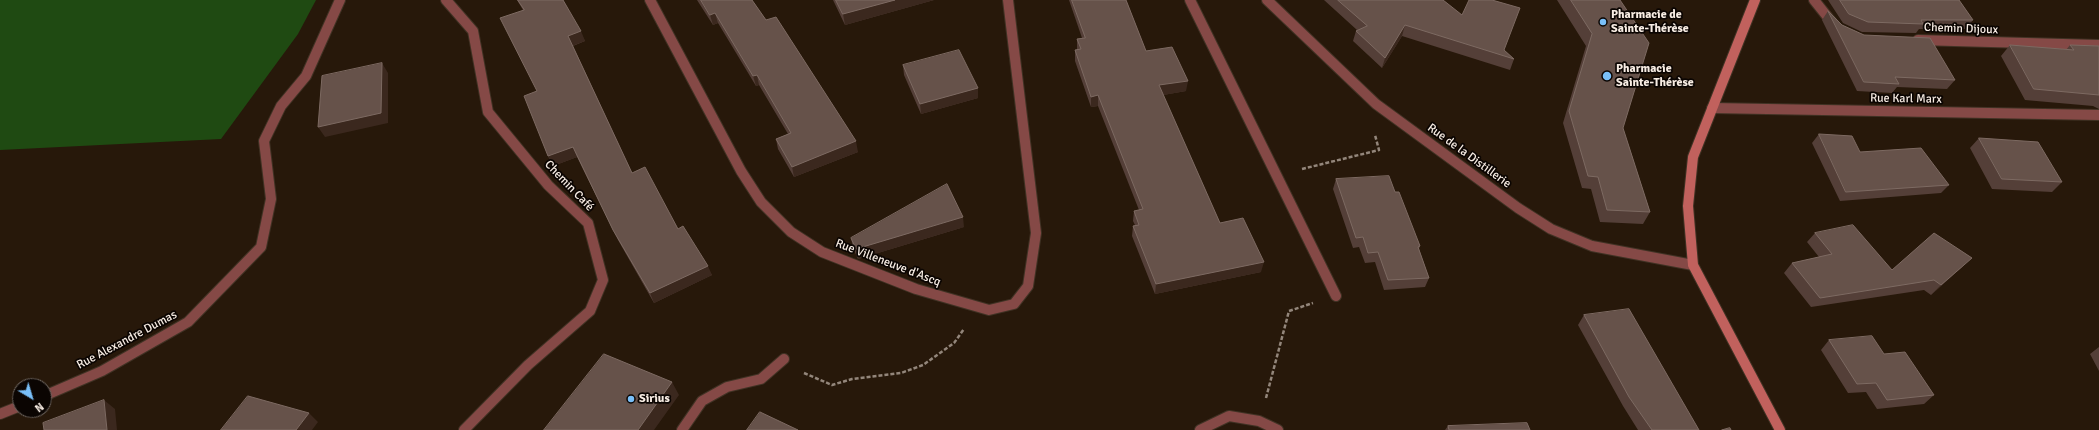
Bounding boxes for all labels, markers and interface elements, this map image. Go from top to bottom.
place label: Pharmacie de Sainte-Thérèse [1611,8,1689,36]
marker: Pharmacie de Sainte-Thérèse [1598,17,1608,27]
street label: Chemin Dijoux [1924,21,1998,37]
place label: Pharmacie Sainte-Thérèse [1616,62,1694,90]
marker: Pharmacie Sainte-Thérèse [1601,70,1613,82]
street label: Rue Karl Marx [1870,91,1942,107]
street label: Rue de la Distillerie [1424,121,1514,191]
street label: Chemin Café [541,158,597,214]
street label: Rue Villeneuve d'Ascq [833,236,943,290]
street label: Rue Alexandre Dumas [75,308,179,372]
north arrow [12,378,52,418]
place label: Sirius [639,392,670,406]
marker: Sirius [626,394,636,404]
text: N [32,400,46,415]

